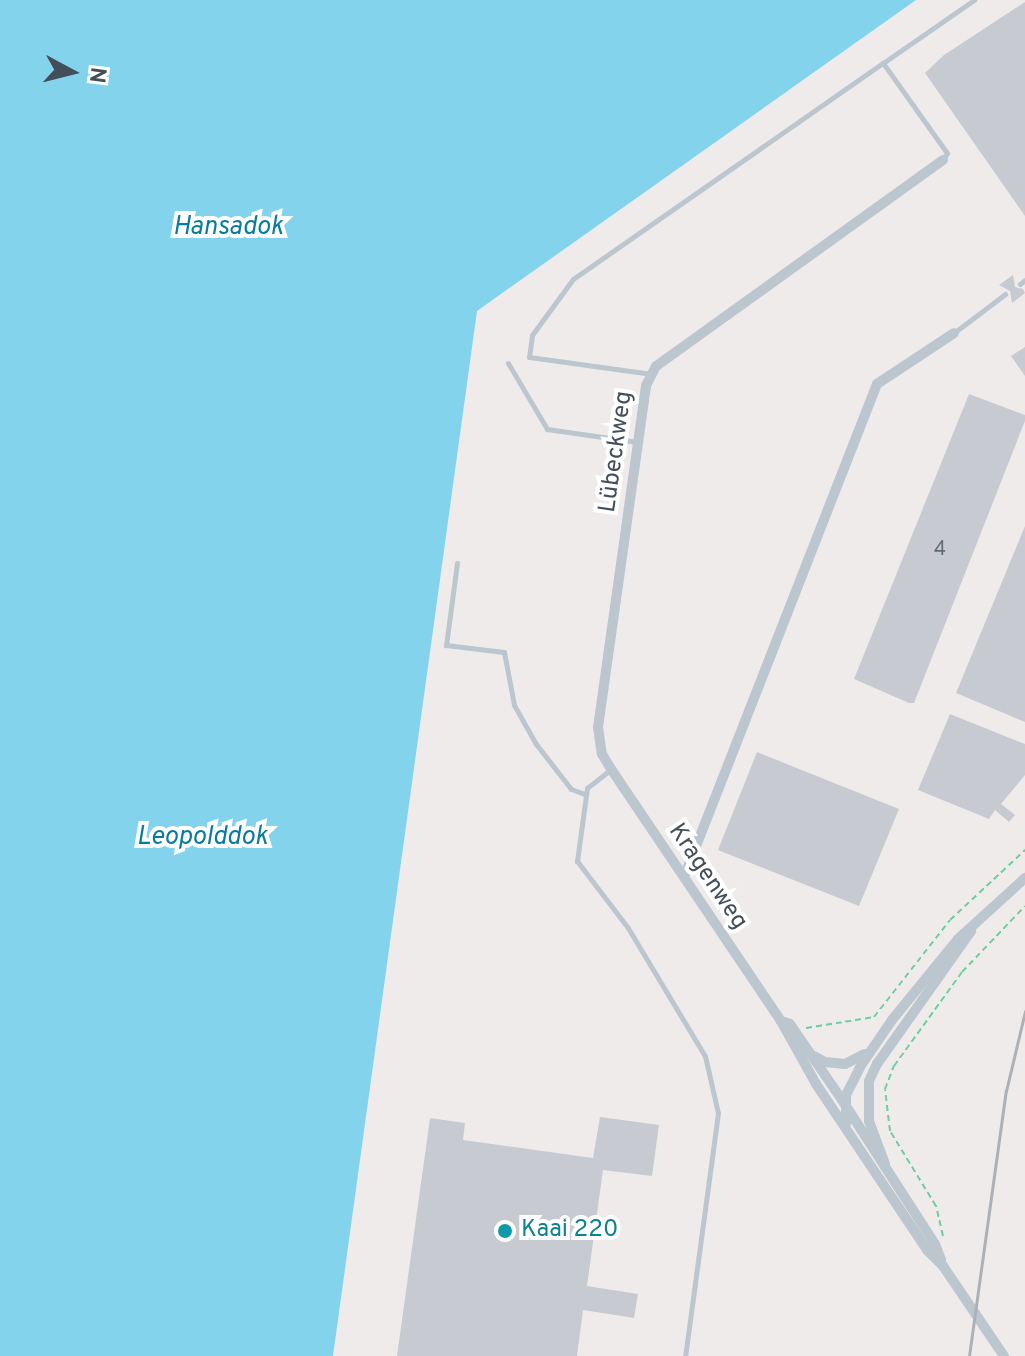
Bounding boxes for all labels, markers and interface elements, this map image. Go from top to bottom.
north arrow [32,32,112,112]
text: N [82,65,111,84]
water label: Hansadok [173,212,283,244]
street label: Lübeckweg [594,389,640,515]
house number: 4 [934,538,946,562]
street label: Kragenweg [661,819,753,935]
water label: Leopolddok [136,822,268,854]
place label: Kaai 220 [521,1217,618,1245]
marker: Kaai 220 [496,1222,514,1240]

